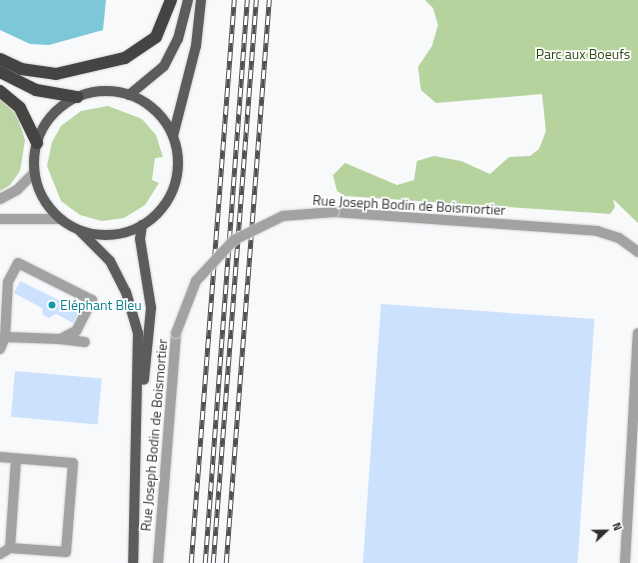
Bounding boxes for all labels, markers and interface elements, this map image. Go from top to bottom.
park label: Parc aux Boeufs [536,46,630,62]
street label: Rue Joseph Bodin de Boismortier [312,192,506,218]
place label: Eléphant Bleu [60,297,142,313]
marker: Eléphant Bleu [47,300,57,310]
street label: Rue Joseph Bodin de Boismortier [137,338,171,532]
north arrow [586,511,626,551]
text: N [608,520,626,533]

